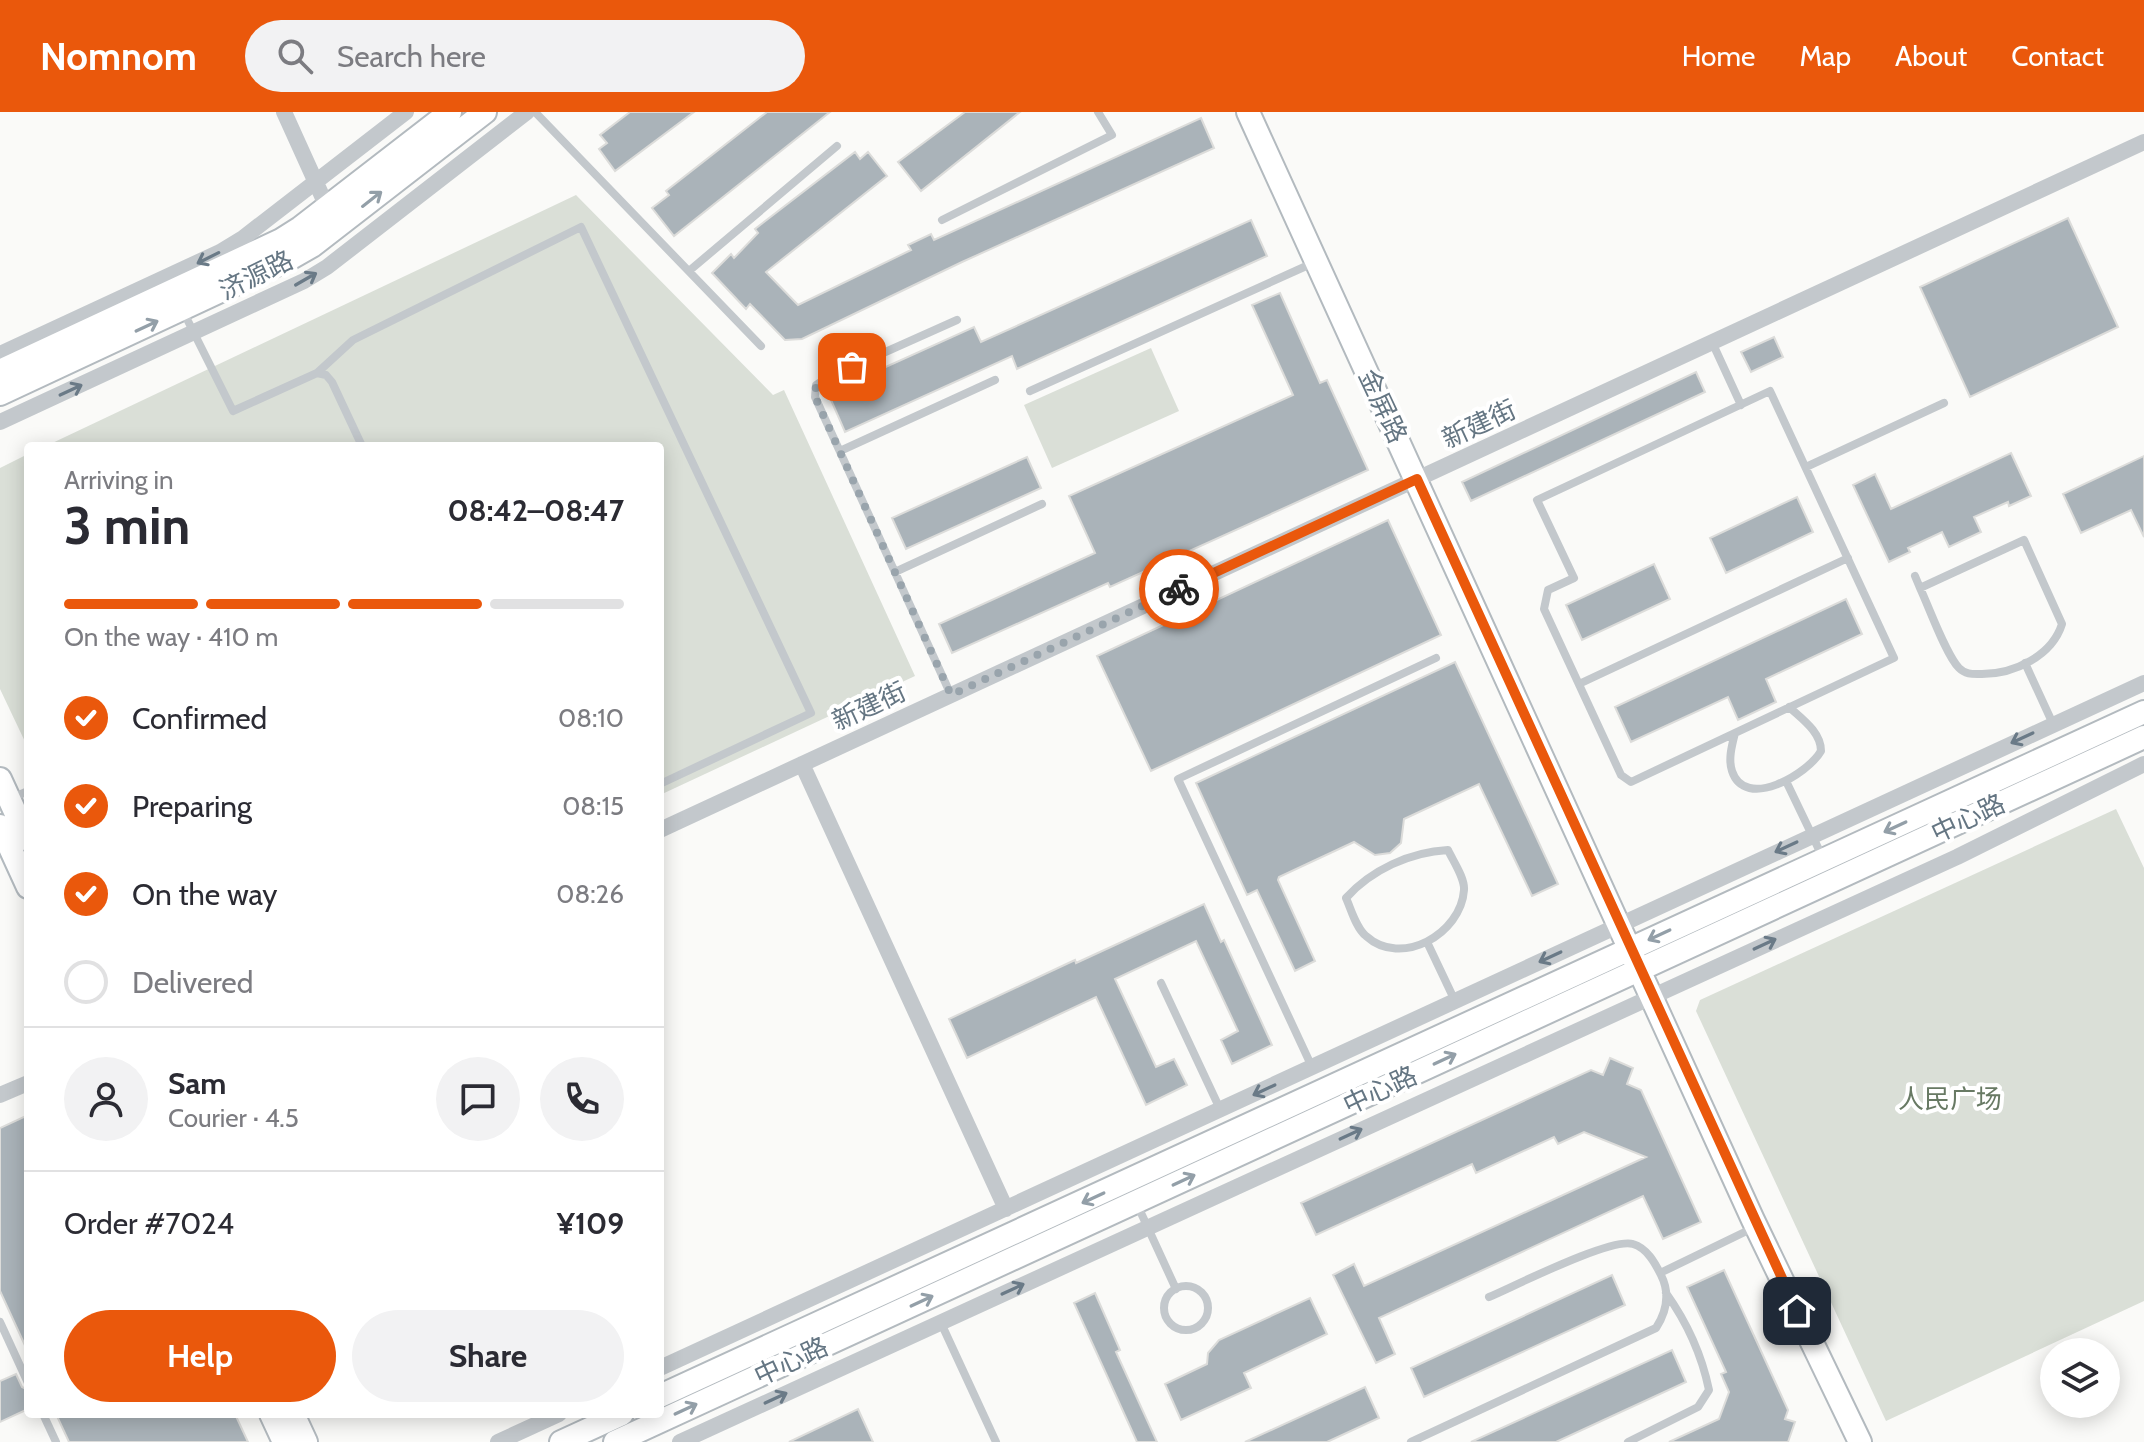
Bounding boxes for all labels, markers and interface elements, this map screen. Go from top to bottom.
search box [245,20,805,92]
text: Nomnom [40,33,197,80]
icon: search [273,34,317,78]
text: Search here [337,38,486,75]
text: Home [1682,39,1755,73]
text: Map [1799,39,1851,73]
text: About [1895,39,1967,73]
text: Contact [2011,39,2104,73]
one-way arrow [361,190,382,207]
street label: 济源路 [214,244,298,306]
one-way arrow [197,251,221,266]
one-way arrow [294,271,317,287]
one-way arrow [135,318,159,333]
pin [818,333,886,401]
icon: bag [830,345,874,389]
street label: 金屏路 [1352,364,1414,448]
one-way arrow [59,382,83,397]
street label: 新建街 [1437,393,1521,455]
text: Arriving in [64,464,174,496]
text: 08:42–08:47 [447,492,624,529]
text: 3 min [64,494,190,557]
courier [1139,549,1219,629]
icon: bike [1157,567,1201,611]
text: On the way · 410 m [64,621,278,653]
street label: 新建街 [827,675,911,737]
icon: check [64,696,108,740]
text: Confirmed [132,700,267,737]
text: 08:10 [558,702,624,734]
one-way arrow [2010,731,2034,746]
icon: check [64,784,108,828]
street label: 中心路 [1926,787,2010,849]
text: Preparing [132,788,252,825]
text: 08:15 [562,790,624,822]
one-way arrow [1883,820,1907,835]
one-way arrow [1774,841,1799,856]
icon: check [64,872,108,916]
text: On the way [132,876,277,913]
text: 08:26 [556,878,624,910]
one-way arrow [1647,929,1672,944]
one-way arrow [1753,936,1777,951]
one-way arrow [1539,950,1563,965]
text: Delivered [132,964,253,1001]
one-way arrow [1433,1051,1457,1066]
button: person [64,1057,148,1141]
button: chat [436,1057,520,1141]
button: phone [540,1057,624,1141]
street label: 中心路 [1338,1059,1422,1121]
text: Sam [168,1065,226,1102]
one-way arrow [1252,1083,1276,1098]
park label: 人民广场 [1898,1083,2002,1115]
text: Courier · 4.5 [168,1102,299,1134]
one-way arrow [1338,1126,1363,1141]
one-way arrow [1172,1172,1196,1187]
one-way arrow [1081,1191,1105,1206]
text: Order #7024 [64,1205,234,1242]
text: ¥109 [557,1205,624,1242]
pin [1763,1277,1831,1345]
one-way arrow [1000,1281,1024,1296]
icon: home [1775,1289,1819,1333]
one-way arrow [910,1293,934,1308]
button: Help [64,1310,336,1402]
button: Share [352,1310,624,1402]
street label: 中心路 [749,1330,833,1392]
map controls [2040,1338,2120,1418]
button: layers [2040,1338,2120,1418]
one-way arrow [764,1390,788,1405]
one-way arrow [673,1401,698,1416]

